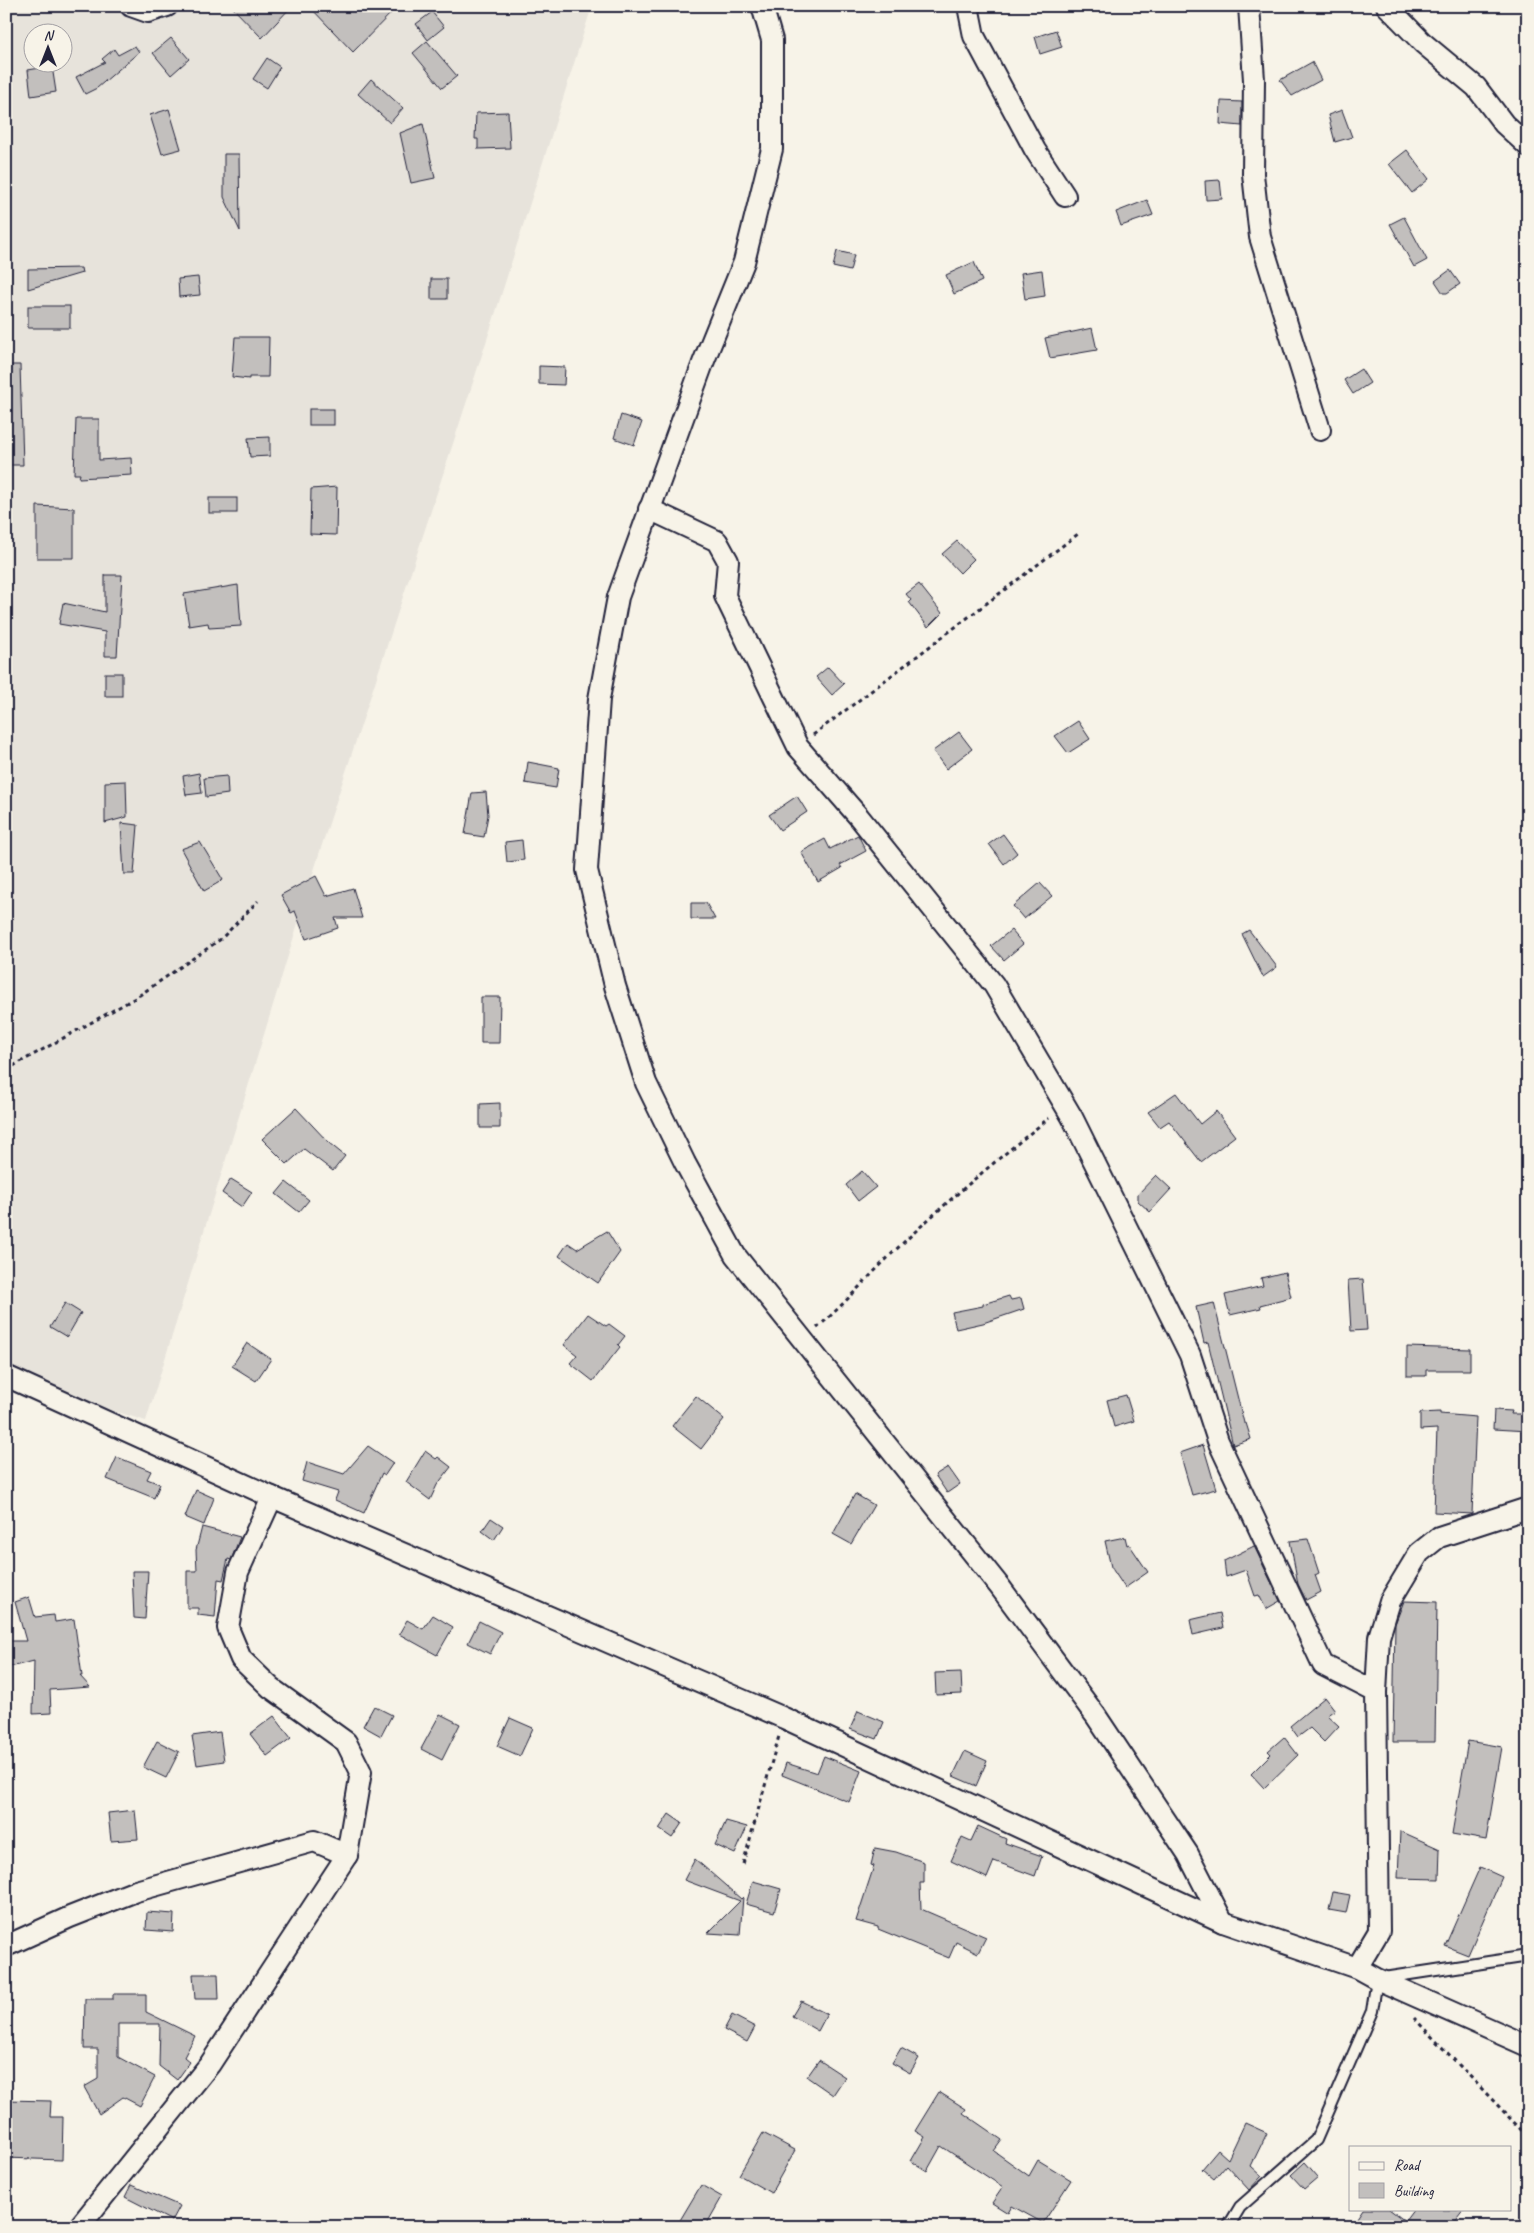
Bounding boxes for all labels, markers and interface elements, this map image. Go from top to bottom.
north arrow [22,22,72,72]
text: N [44,27,55,44]
legend [1349,2146,1512,2210]
text: Road [1394,2156,1421,2175]
text: Building [1394,2182,1434,2201]

